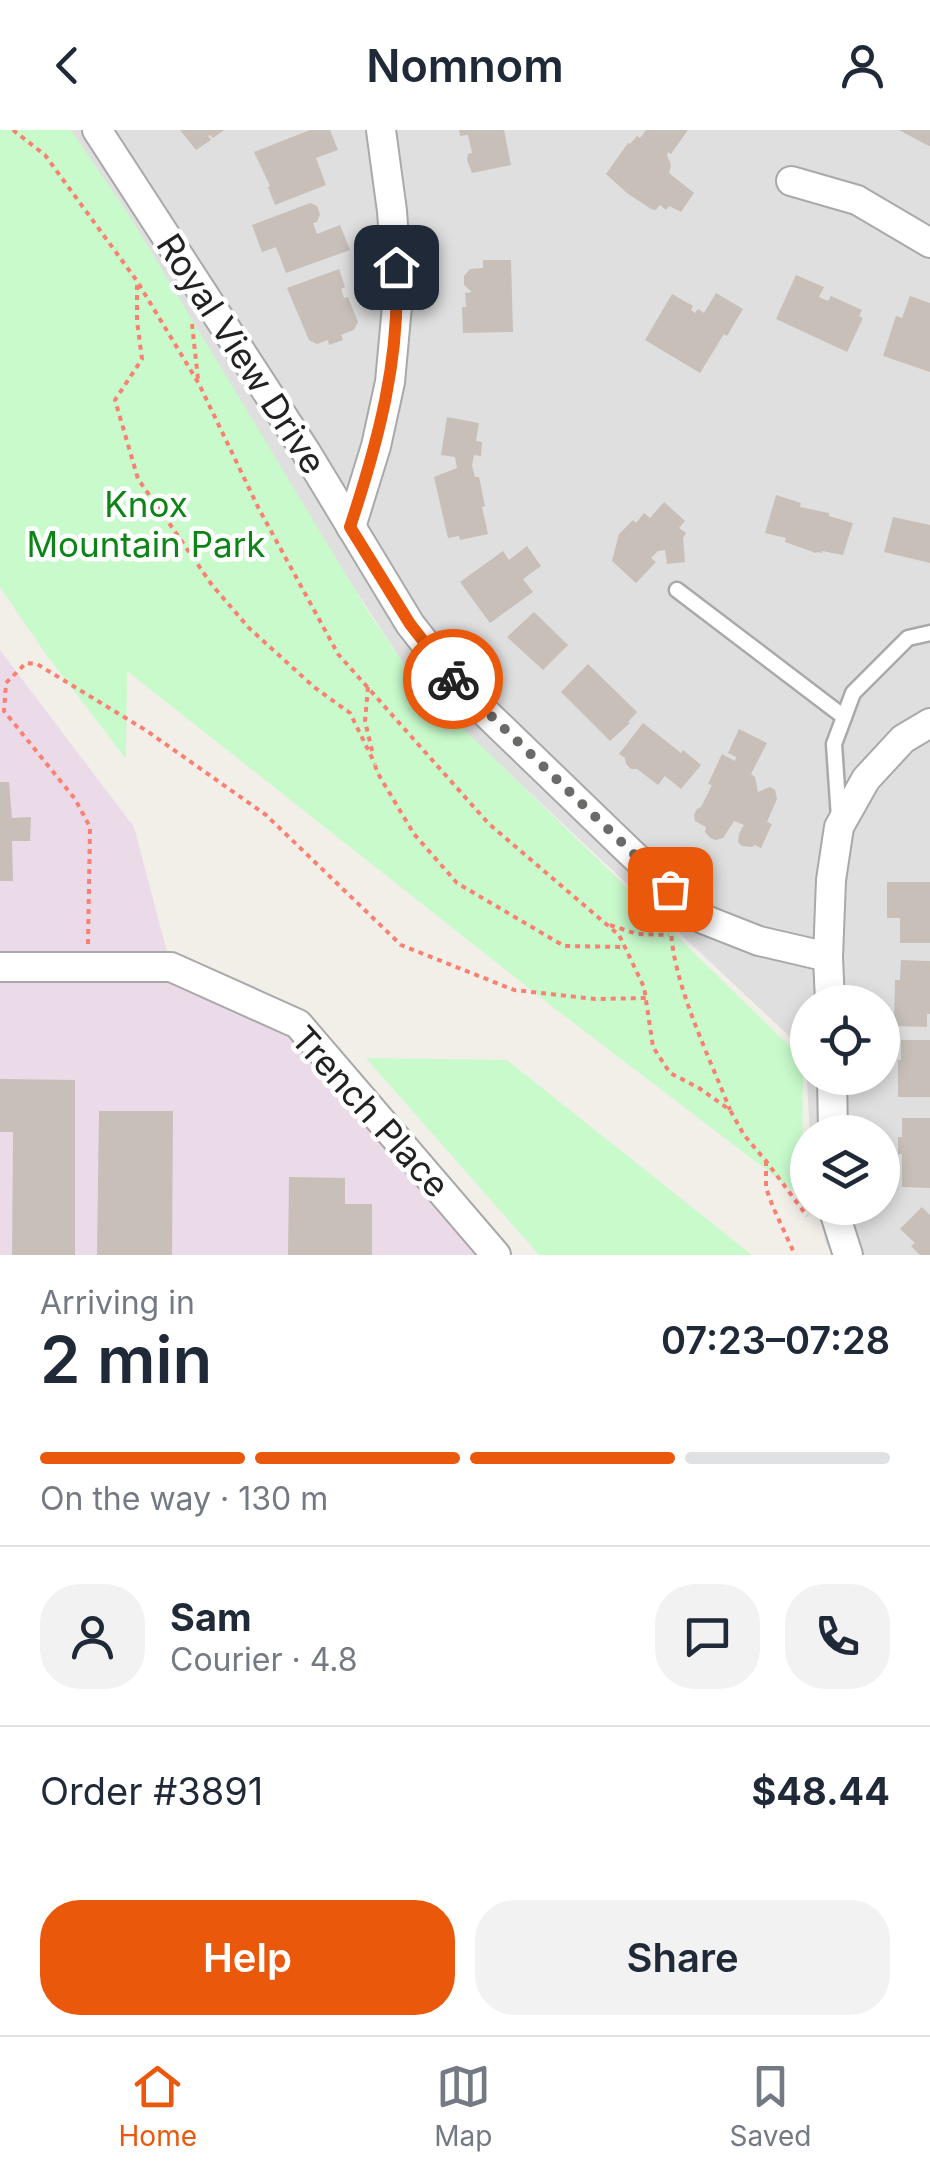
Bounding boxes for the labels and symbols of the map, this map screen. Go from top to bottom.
pin [354,225,439,310]
street label: Royal View Drive [149,226,335,481]
park label: Knox Mountain Park [26,483,266,565]
courier [403,629,503,729]
pin [628,847,713,932]
street label: Trench Place [283,1017,459,1206]

